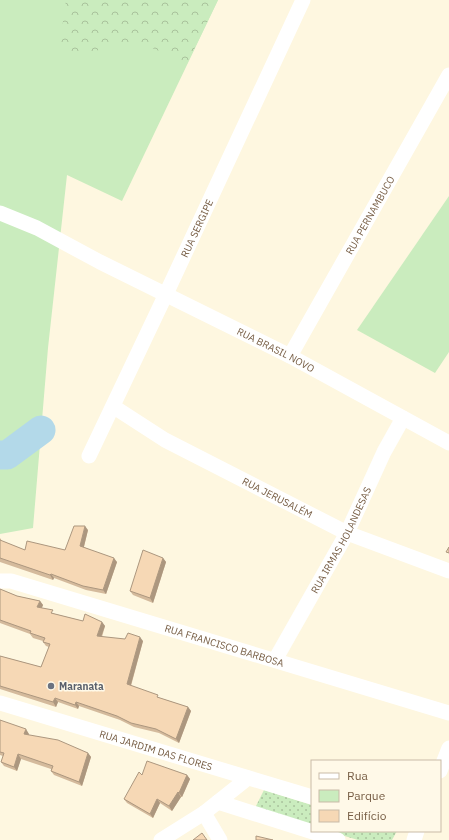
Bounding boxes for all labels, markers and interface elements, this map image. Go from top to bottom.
street label: RUA PERNAMBUCO [343,174,398,257]
street label: RUA SERGIPE [178,197,216,259]
street label: RUA BRASIL NOVO [235,325,317,375]
street label: RUA JERUSALÉM [240,475,314,521]
street label: RUA IRMAS HOLANDESAS [308,485,374,596]
street label: RUA FRANCISCO BARBOSA [163,622,286,670]
place label: Maranata [59,680,104,693]
marker: Maranata [46,681,56,691]
street label: RUA JARDIM DAS FLORES [98,727,214,774]
legend [311,760,441,832]
text: Rua [347,768,368,783]
text: Parque [347,788,386,803]
text: Edifício [347,808,387,823]

